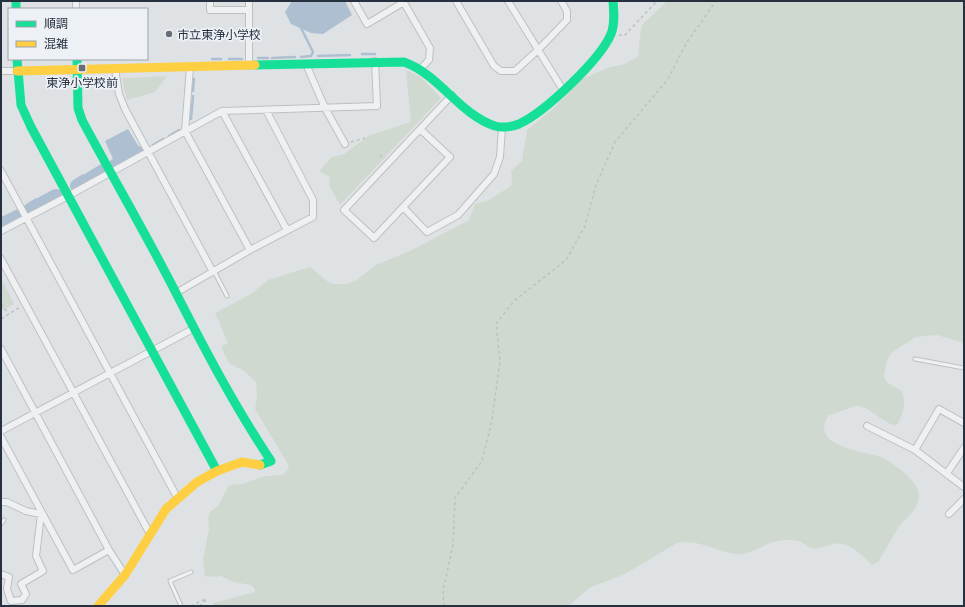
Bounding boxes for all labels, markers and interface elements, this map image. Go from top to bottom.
legend [8,8,148,60]
text: 順調 [44,16,68,30]
place label: 市立東浄小学校 [177,27,261,41]
marker: 市立東浄小学校 [164,29,174,39]
text: 混雑 [44,36,68,50]
marker: 東浄小学校前 [77,63,87,73]
place label: 東浄小学校前 [46,75,118,89]

